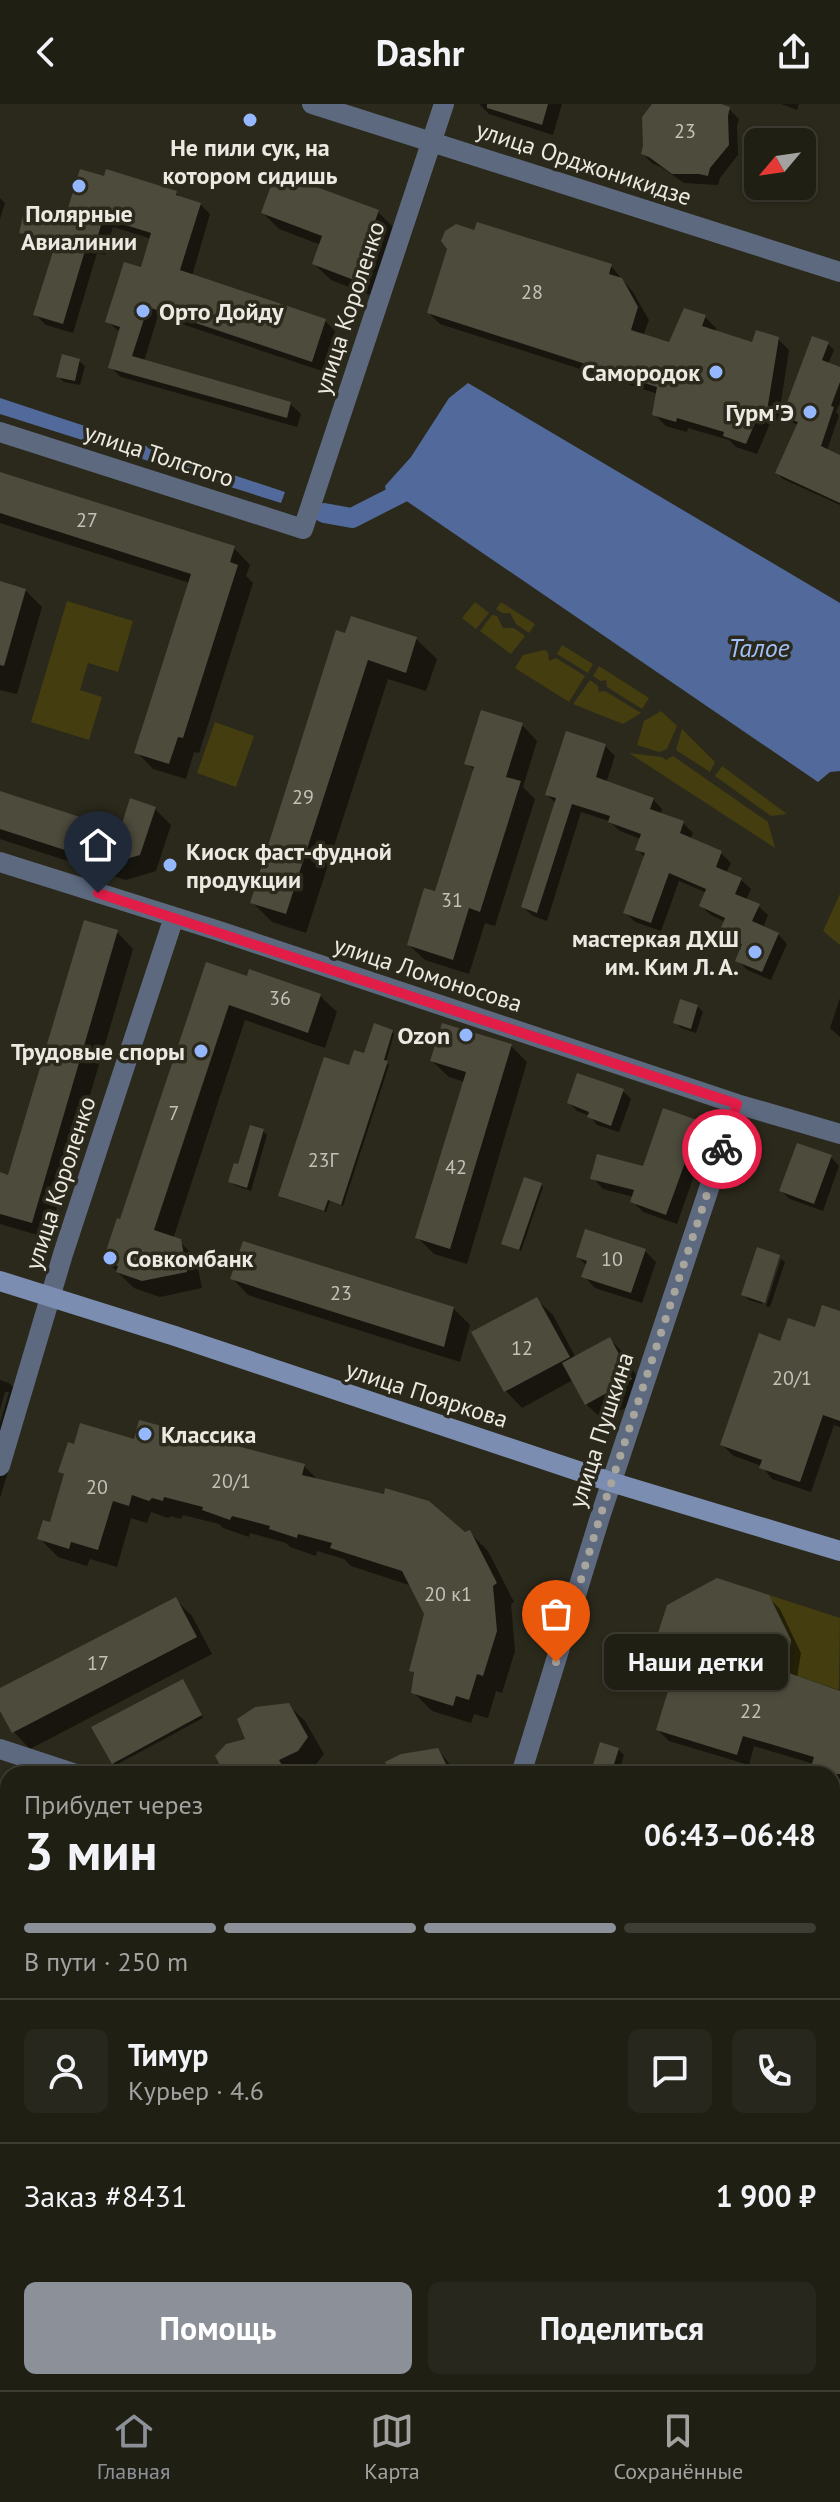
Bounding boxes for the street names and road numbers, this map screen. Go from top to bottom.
street label: улица Орджоникидзе [472,114,696,212]
street label: улица Короленко [306,217,392,399]
street label: улица Толстого [80,416,238,494]
street label: улица Ломоносова [330,929,526,1019]
street label: улица Короленко [17,1092,103,1274]
street label: улица Пушкина [561,1348,641,1512]
street label: улица Пояркова [342,1353,512,1435]

